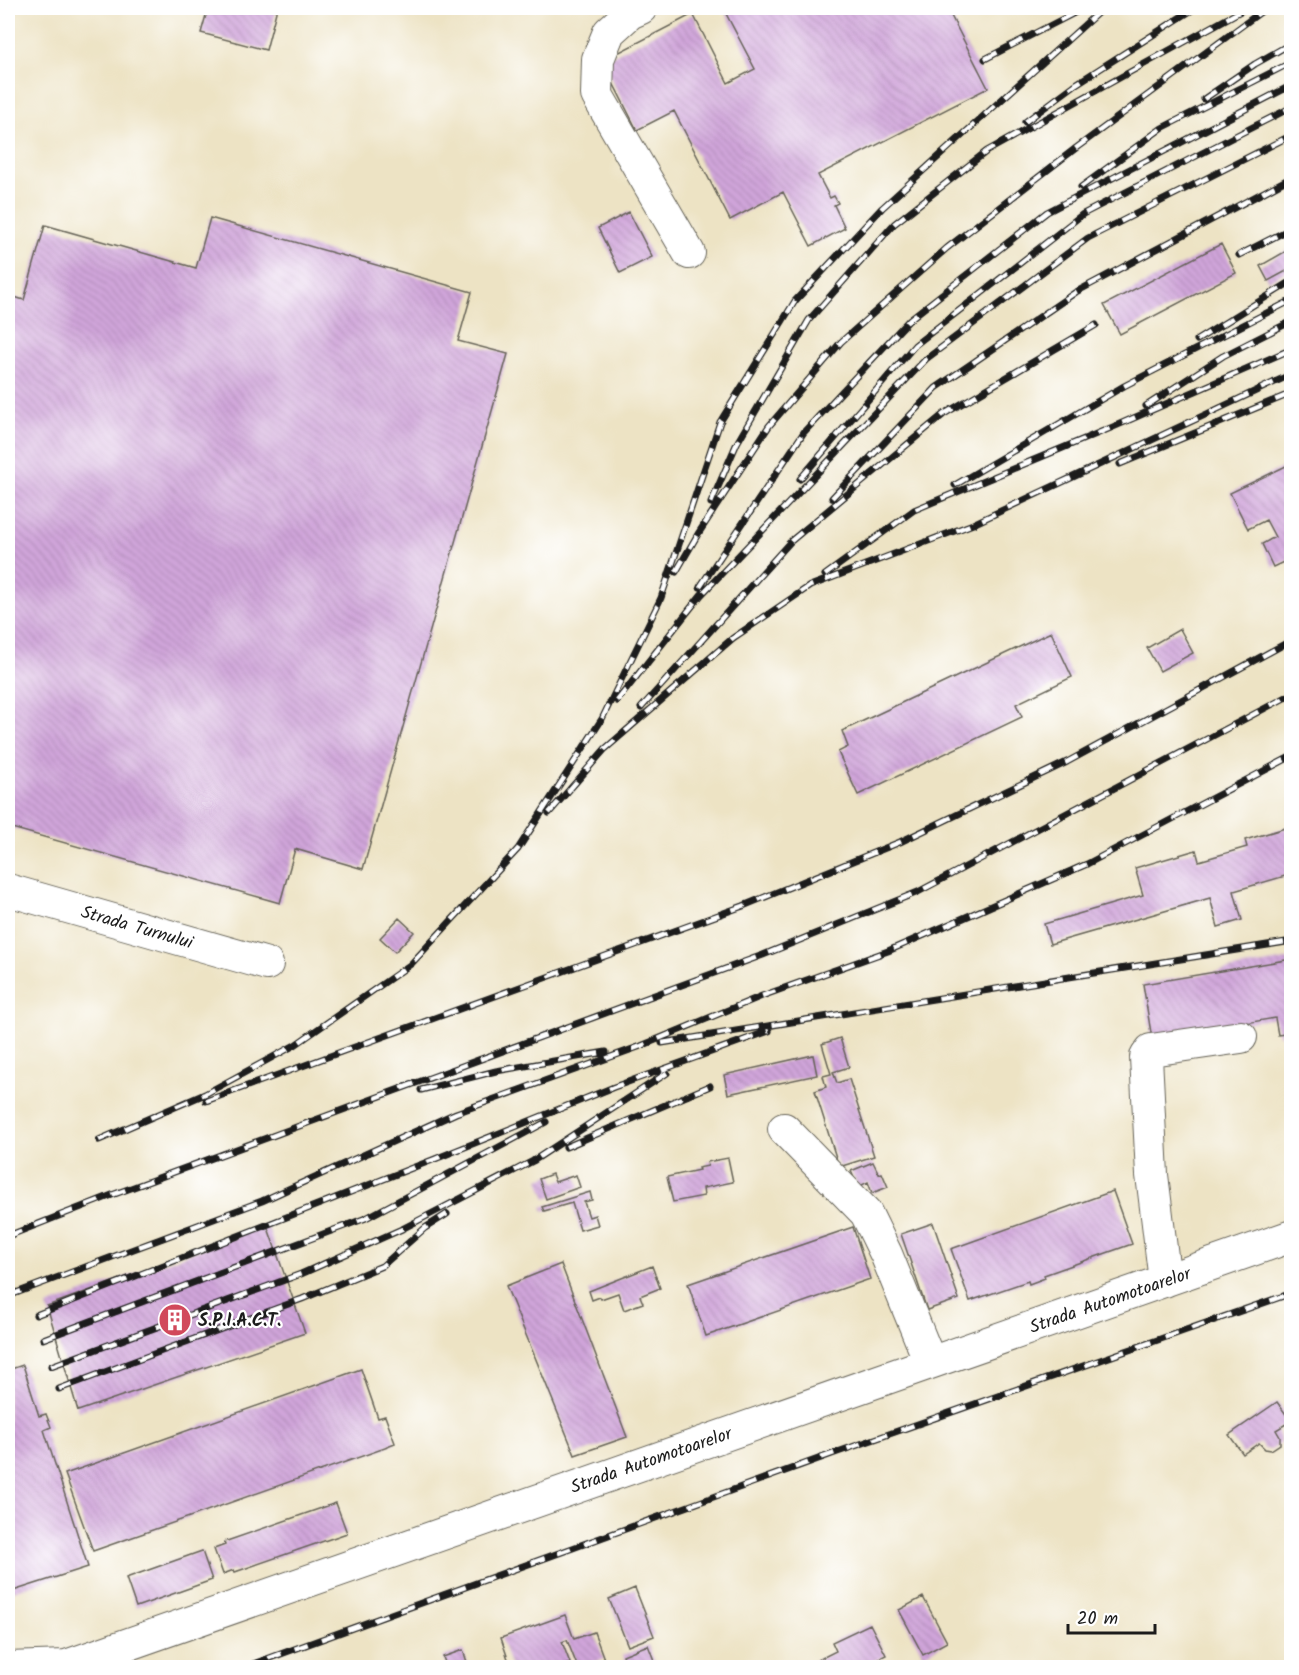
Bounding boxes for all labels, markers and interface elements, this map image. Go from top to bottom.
street label: Strada Turnului [77,899,197,958]
street label: Strada Automotoarelor [1026,1260,1196,1343]
building icon: S.P.I.A.C.T. [157,1302,193,1338]
place label: S.P.I.A.C.T. [198,1307,281,1336]
street label: Strada Automotoarelor [567,1420,737,1503]
scale bar [1068,1597,1155,1635]
text: 20 m [1077,1605,1118,1634]

